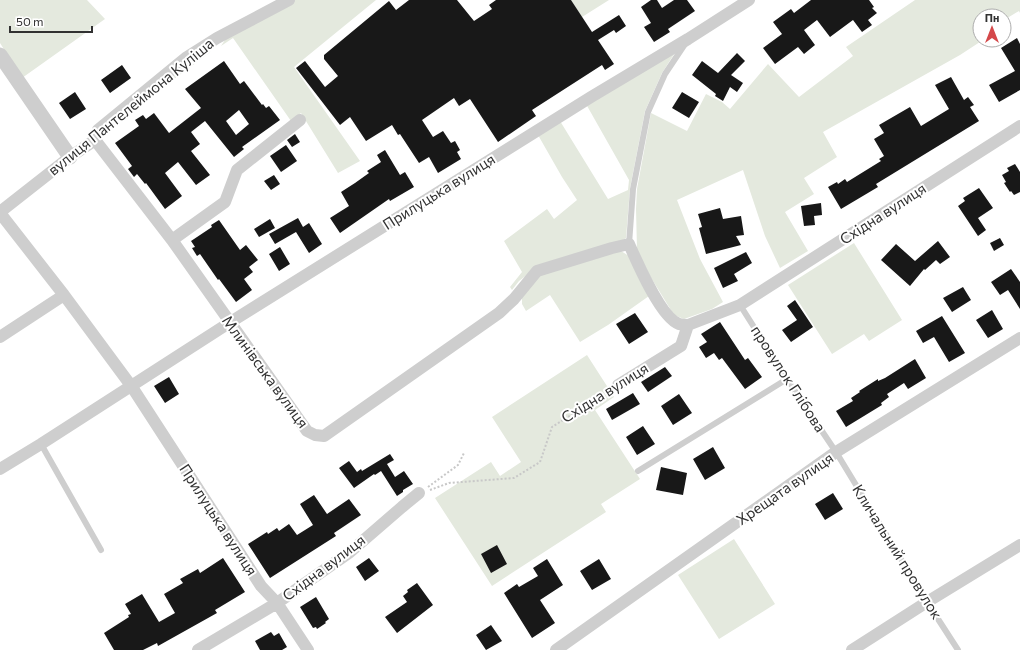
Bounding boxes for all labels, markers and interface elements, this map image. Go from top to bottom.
scale bar [10,8,92,34]
north arrow [972,8,1012,48]
text: Пн [985,11,999,24]
text: 50 m [16,14,44,28]
street label: вулиця Пантелеймона Куліша [44,34,217,179]
street label: Прилуцька вулиця [379,149,498,233]
street label: Східна вулиця [836,179,929,248]
street label: Млинівська вулиця [219,312,313,431]
street label: провулок Глібова [748,322,830,435]
street label: Східна вулиця [558,358,651,426]
street label: Хрещата вулиця [733,448,836,528]
street label: Прилуцька вулиця [176,460,262,579]
street label: Кличальний провулок [849,481,947,622]
street label: Східна вулиця [278,530,368,604]

